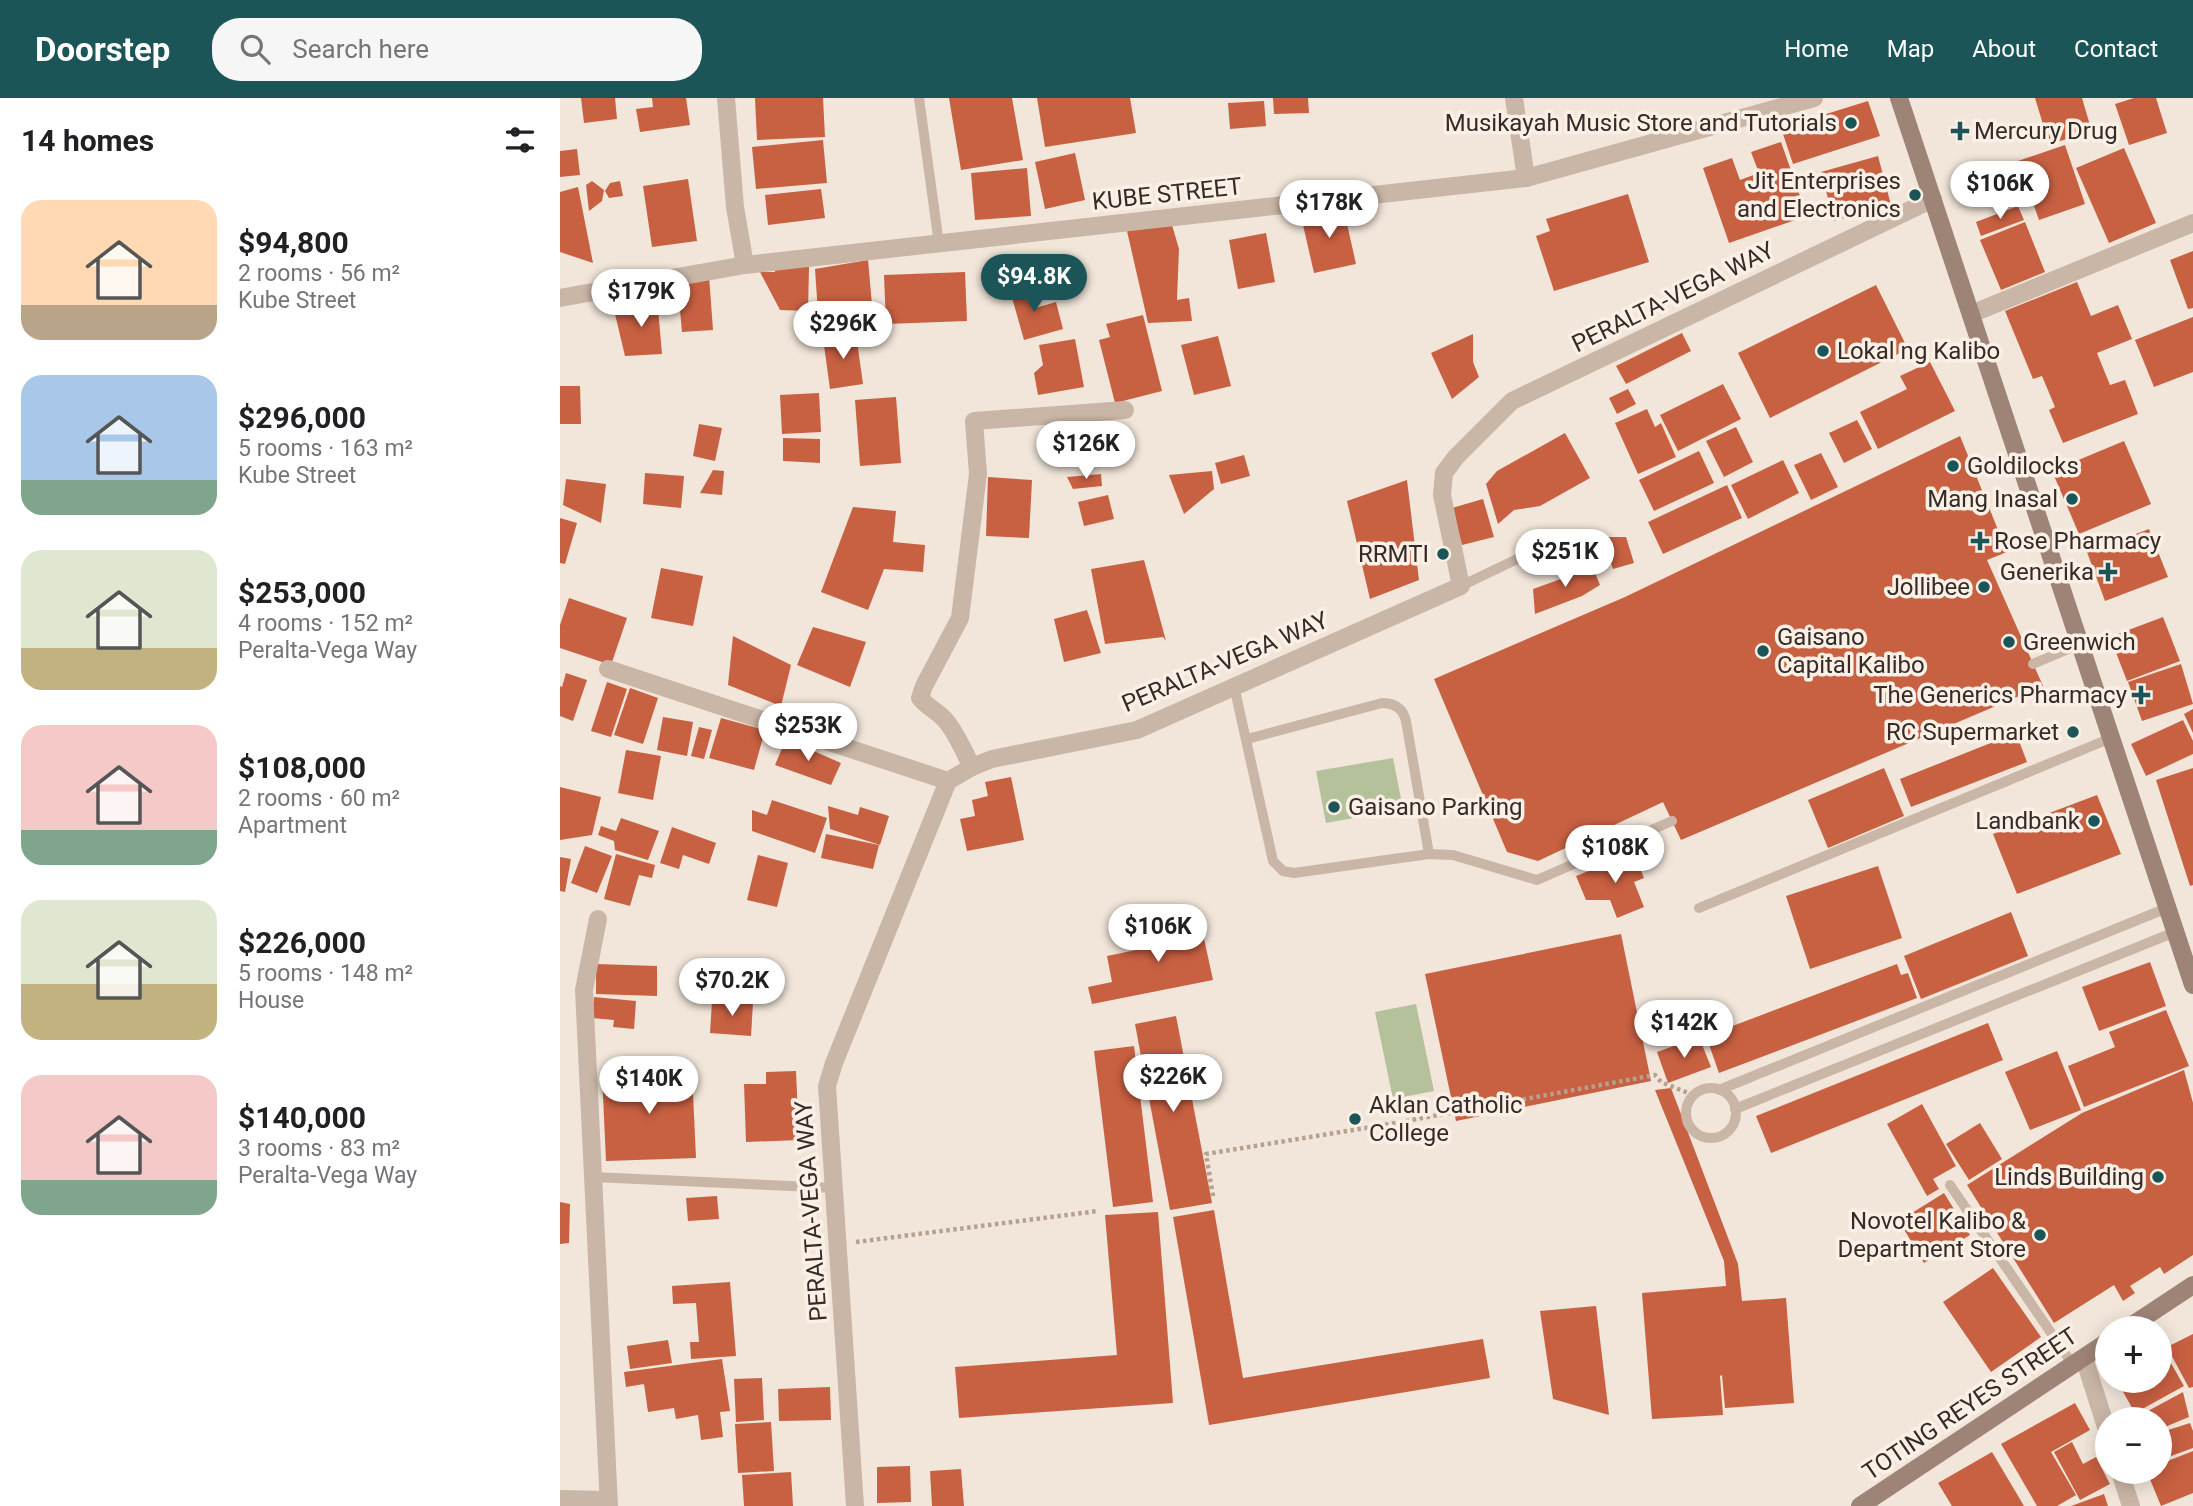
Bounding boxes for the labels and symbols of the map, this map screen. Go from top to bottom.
place label: Musikayah Music Store and Tutorials [1445,109,1837,137]
marker: Musikayah Music Store and Tutorials [1843,115,1859,131]
place label: Mercury Drug [1974,117,2118,145]
marker: Mercury Drug [1952,123,1968,139]
pin: $106K [1951,162,2049,221]
place label: Jit Enterprises and Electronics [1737,167,1901,223]
street label: KUBE STREET [1091,172,1243,216]
pin: $178K [1280,180,1378,240]
marker: Jit Enterprises and Electronics [1907,187,1923,203]
street label: PERALTA-VEGA WAY [1567,236,1779,358]
pin: $94.8K [977,254,1091,314]
pin: $179K [592,270,690,329]
pin: $296K [794,302,892,361]
place label: Lokal ng Kalibo [1837,337,2000,365]
marker: Lokal ng Kalibo [1815,343,1831,359]
pin: $126K [1037,422,1135,481]
place label: Goldilocks [1967,452,2079,480]
marker: Goldilocks [1945,458,1961,474]
place label: Mang Inasal [1927,485,2058,513]
marker: Mang Inasal [2064,491,2080,507]
place label: Rose Pharmacy [1994,527,2162,555]
pin: $251K [1516,530,1614,589]
marker: Rose Pharmacy [1972,533,1988,549]
place label: RRMTI [1358,540,1429,568]
marker: RRMTI [1435,546,1451,562]
place label: Generika [2000,558,2094,586]
marker: Generika [2100,564,2116,580]
place label: Jollibee [1887,573,1970,601]
marker: Jollibee [1976,579,1992,595]
street label: PERALTA-VEGA WAY [1118,606,1333,718]
place label: Gaisano Capital Kalibo [1777,623,1925,679]
place label: Greenwich [2023,628,2136,656]
marker: Greenwich [2001,634,2017,650]
marker: Gaisano Capital Kalibo [1755,643,1771,659]
place label: The Generics Pharmacy [1873,681,2128,709]
marker: The Generics Pharmacy [2133,687,2149,703]
pin: $253K [759,704,857,763]
place label: RC Supermarket [1886,718,2059,746]
marker: RC Supermarket [2065,724,2081,740]
place label: Gaisano Parking [1348,793,1523,821]
marker: Gaisano Parking [1326,799,1342,815]
place label: Landbank [1975,807,2081,835]
marker: Landbank [2086,813,2102,829]
pin: $108K [1566,826,1664,885]
pin: $106K [1109,904,1207,964]
pin: $70.2K [675,958,789,1018]
pin: $142K [1635,1000,1733,1060]
pin: $226K [1124,1054,1222,1114]
pin: $140K [600,1056,698,1116]
place label: Aklan Catholic College [1369,1091,1523,1147]
street label: PERALTA-VEGA WAY [789,1099,833,1322]
marker: Aklan Catholic College [1347,1111,1363,1127]
place label: Linds Building [1994,1163,2144,1191]
marker: Linds Building [2150,1169,2166,1185]
place label: Novotel Kalibo & Department Store [1837,1207,2026,1263]
marker: Novotel Kalibo & Department Store [2032,1227,2048,1243]
street label: TOTING REYES STREET [1858,1322,2082,1486]

